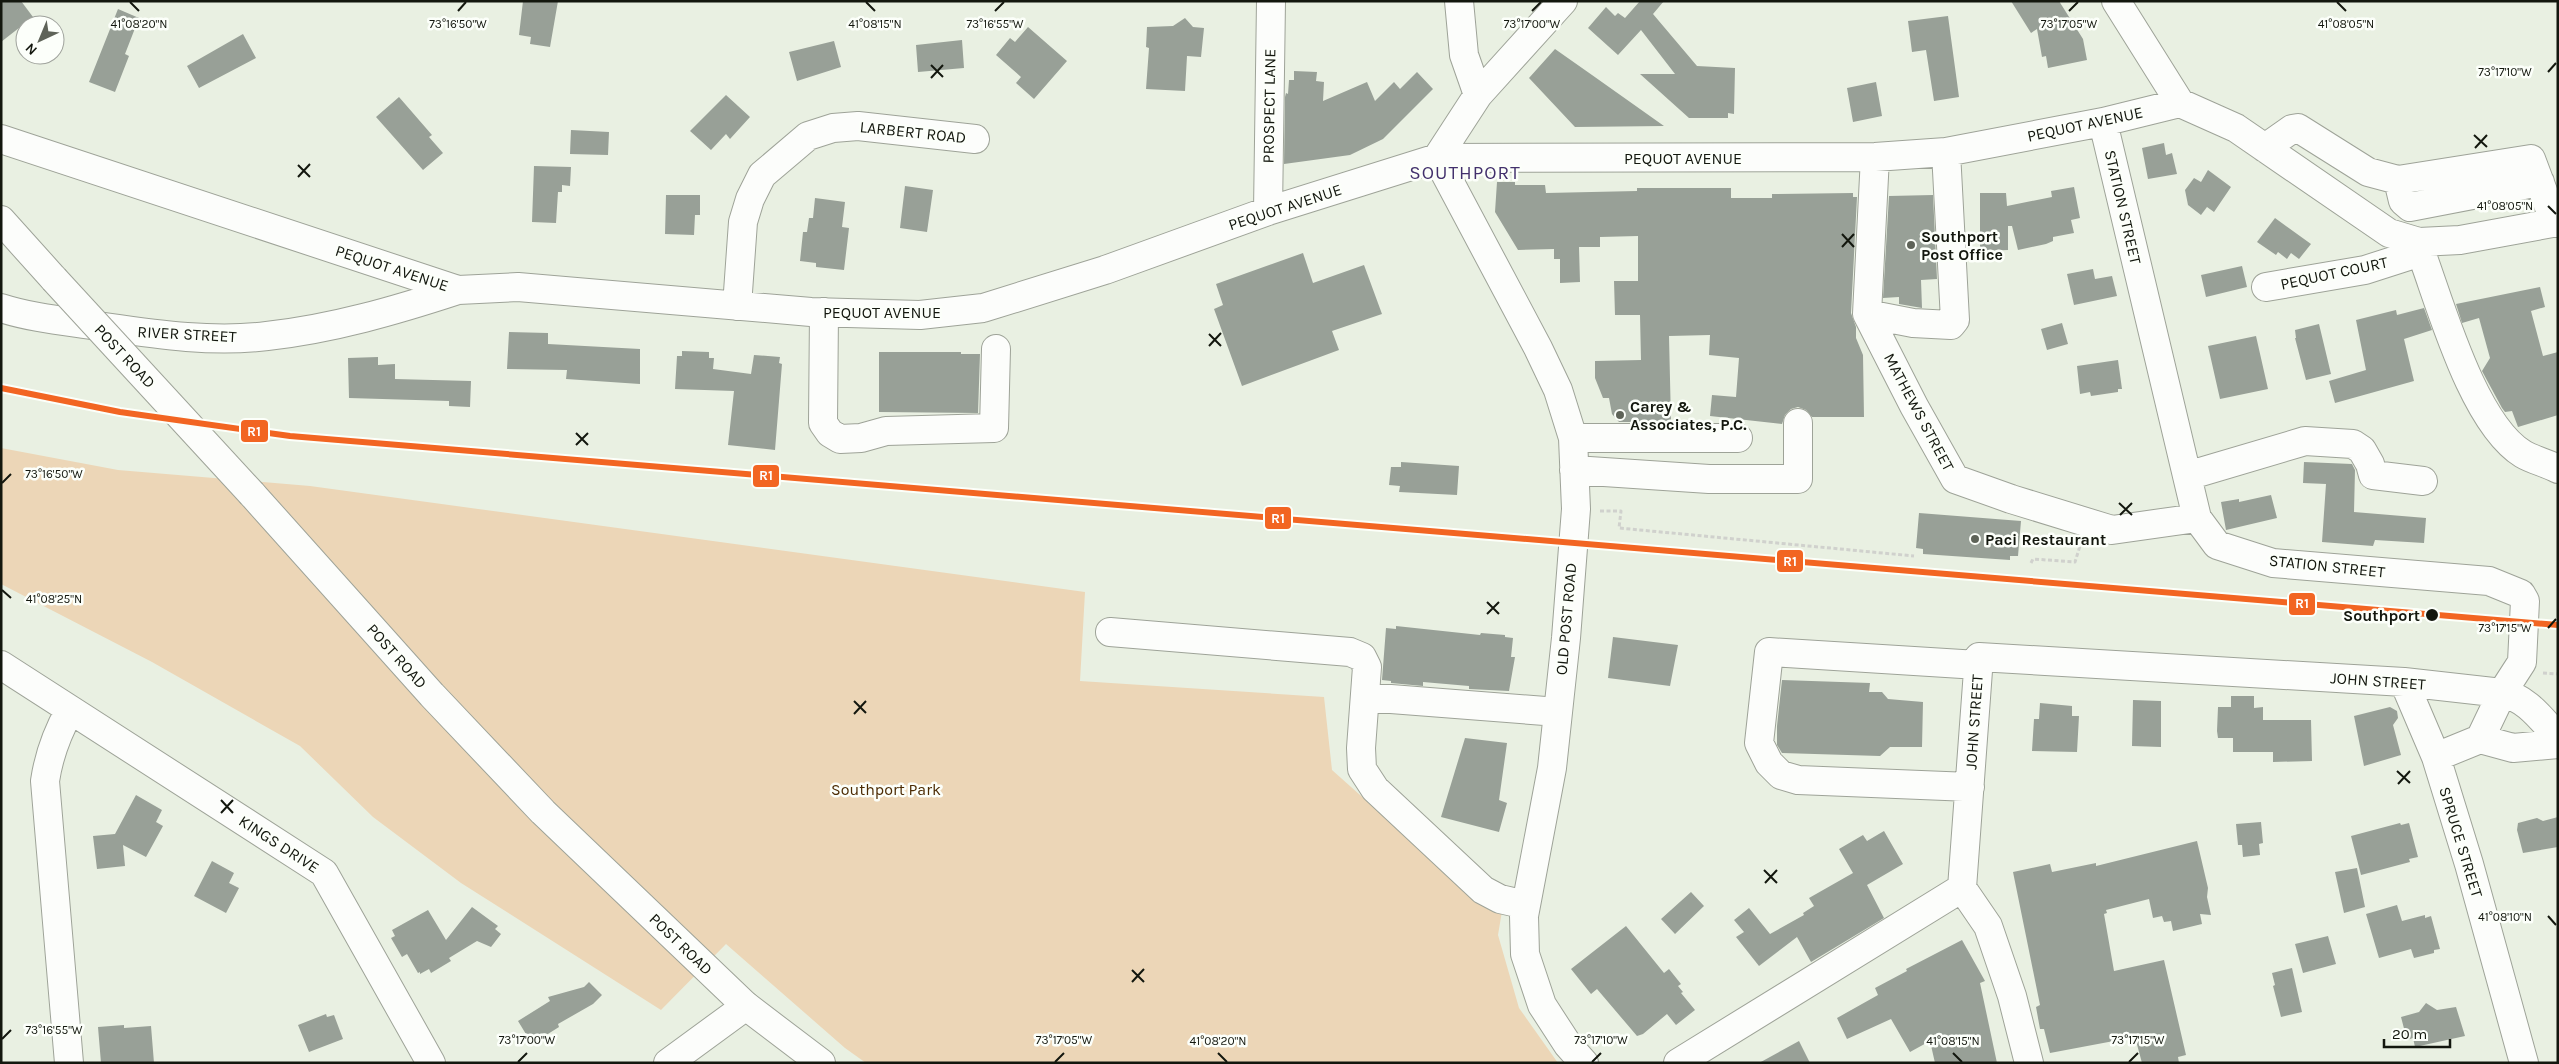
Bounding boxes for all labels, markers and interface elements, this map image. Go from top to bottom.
north arrow [15,15,65,65]
text: 41°08'20"N [111,17,167,31]
text: 73°16'50"W [429,17,487,31]
text: 41°08'15"N [848,17,902,31]
text: 73°16'55"W [966,17,1024,31]
text: 73°17'00"W [1504,17,1561,31]
text: 73°17'05"W [2041,17,2097,31]
text: 41°08'05"N [2318,17,2374,31]
text: N [22,39,41,59]
street label: PROSPECT LANE [1259,48,1279,164]
text: 73°17'10"W [2478,65,2532,79]
street label: PEQUOT AVENUE [2025,102,2145,146]
street label: LARBERT ROAD [859,117,967,147]
street label: STATION STREET [2101,148,2145,266]
street label: PEQUOT AVENUE [1624,149,1742,168]
district label: SOUTHPORT [1409,162,1521,184]
street label: PEQUOT AVENUE [1226,180,1344,234]
text: 41°08'05"N [2477,199,2533,213]
place label: Southport Post Office [1921,227,2003,264]
marker: Southport Post Office [1905,239,1917,251]
street label: PEQUOT AVENUE [333,241,451,295]
street label: PEQUOT COURT [2279,252,2389,294]
street label: PEQUOT AVENUE [823,303,941,322]
street label: POST ROAD [91,320,159,392]
street label: RIVER STREET [137,322,237,346]
street label: MATHEWS STREET [1880,350,1958,474]
place label: Carey & Associates, P.C. [1630,397,1747,434]
marker: Carey & Associates, P.C. [1614,409,1626,421]
line badge: R1 [240,419,269,443]
text: R1 [247,423,261,440]
line badge: R1 [752,464,780,488]
text: 73°16'50"W [25,467,83,481]
text: R1 [759,467,773,484]
line badge: R1 [1264,506,1292,530]
text: R1 [1271,510,1285,527]
place label: Paci Restaurant [1985,530,2106,549]
marker: Paci Restaurant [1969,533,1981,545]
line badge: R1 [1776,549,1804,573]
street label: STATION STREET [2268,550,2386,582]
text: R1 [1783,553,1797,570]
street label: OLD POST ROAD [1552,562,1580,676]
text: 41°08'25"N [26,592,82,606]
line badge: R1 [2288,592,2316,616]
text: R1 [2295,595,2309,612]
place label: Southport [2343,606,2420,625]
marker: Southport [2424,607,2440,623]
street label: POST ROAD [363,620,431,692]
text: 73°17'15"W [2478,621,2532,635]
street label: JOHN STREET [2330,668,2426,694]
street label: JOHN STREET [1961,674,1987,770]
park label: Southport Park [831,780,941,799]
street label: SPRUCE STREET [2435,784,2487,900]
street label: KINGS DRIVE [235,811,323,877]
street label: POST ROAD [645,909,717,979]
text: 41°08'10"N [2478,910,2532,924]
scale bar [2384,1016,2450,1048]
text: 73°16'55"W [25,1023,83,1037]
text: 20 m [2392,1025,2427,1043]
text: 73°17'00"W [499,1033,556,1047]
text: 73°17'05"W [1036,1033,1092,1047]
text: 73°17'10"W [1574,1033,1628,1047]
text: 73°17'15"W [2111,1033,2165,1047]
text: 41°08'20"N [1190,1034,1246,1048]
text: 41°08'15"N [1926,1034,1980,1048]

